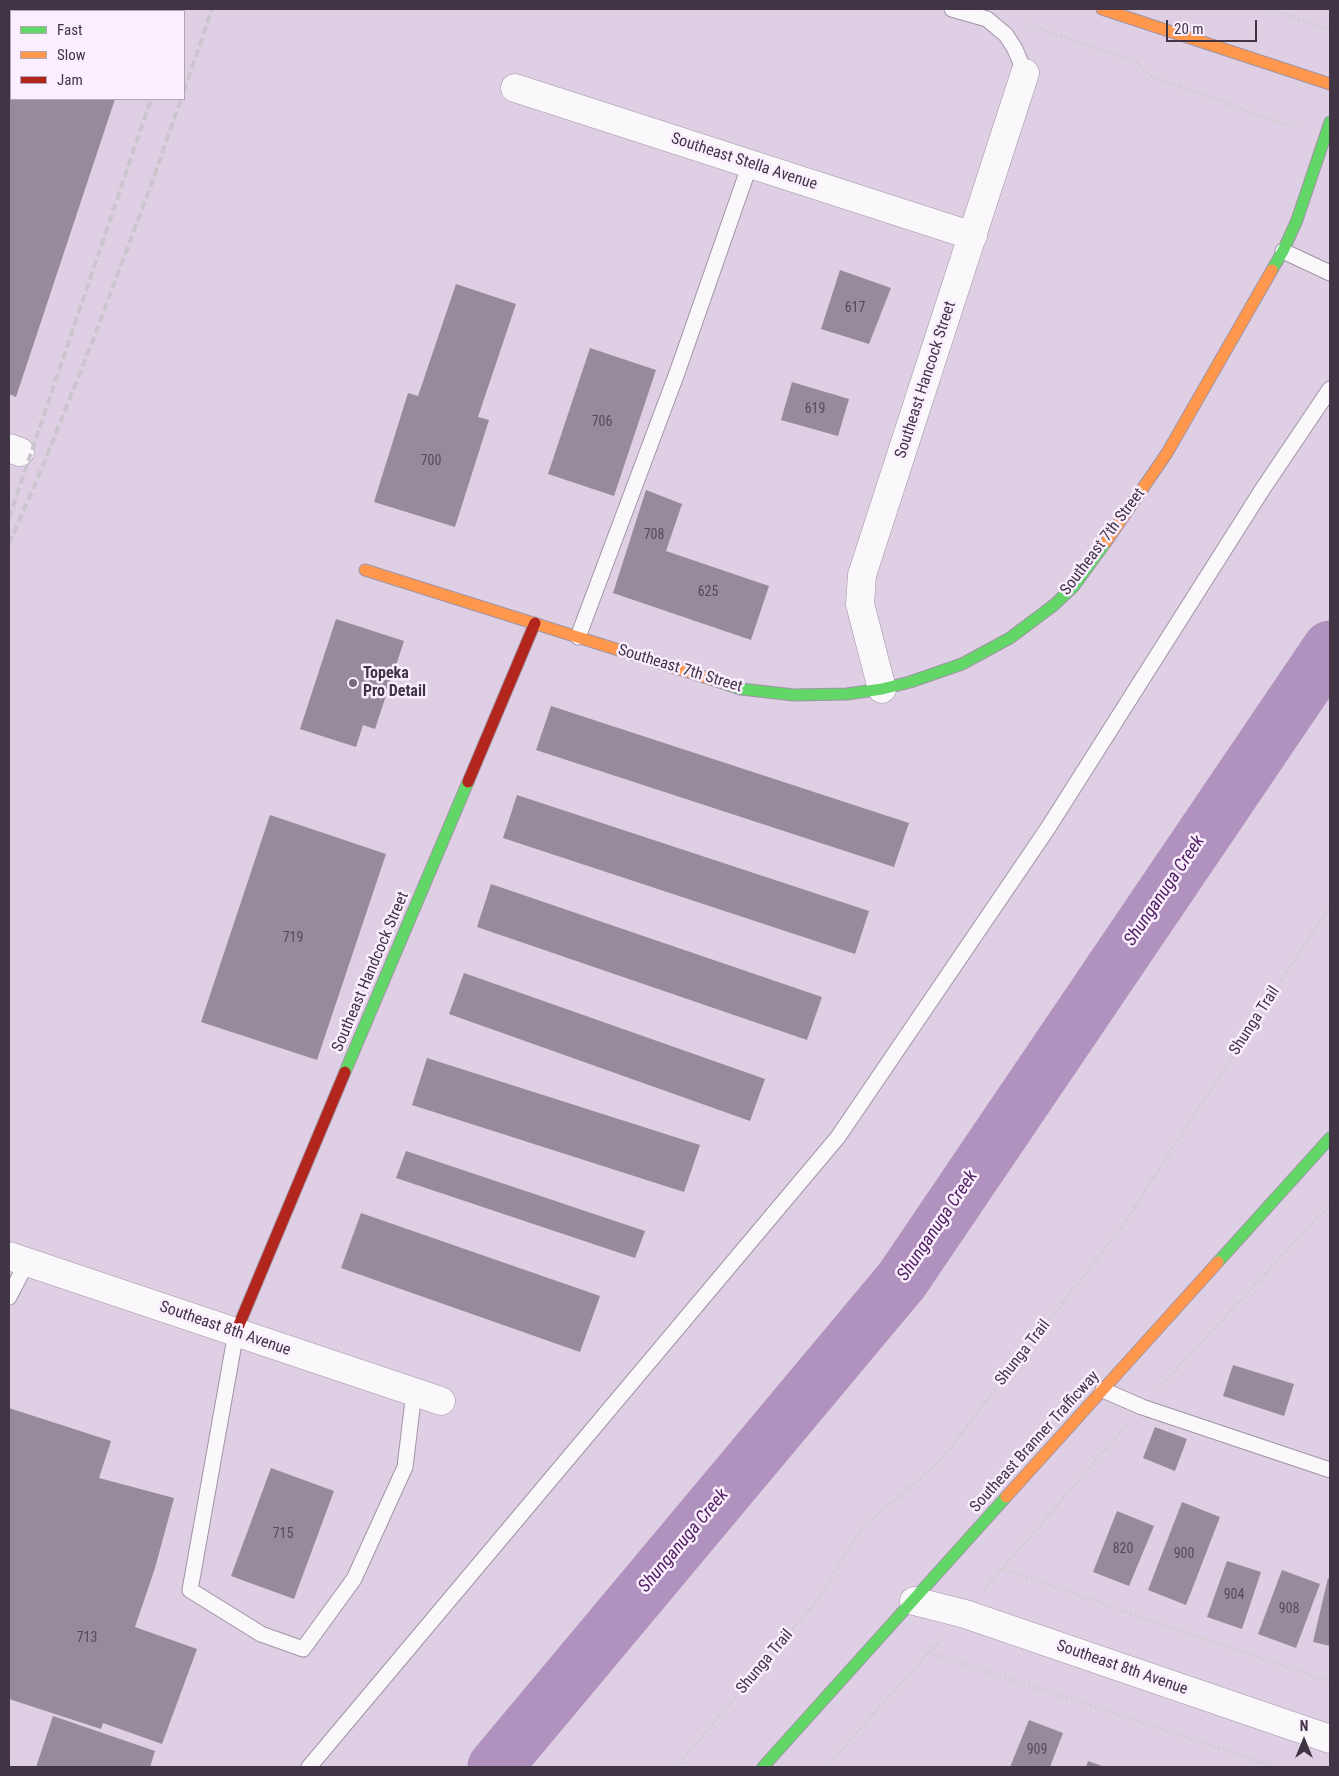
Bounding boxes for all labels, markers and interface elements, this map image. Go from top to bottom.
legend [10,10,185,100]
scale bar [1169,10,1260,42]
text: 20 m [1174,20,1204,38]
text: Fast [57,21,82,39]
text: Slow [57,46,86,64]
text: Jam [57,71,83,89]
street label: Southeast Stella Avenue [668,129,820,195]
street label: Southeast Hancock Street [892,299,960,461]
house number: 617 [845,300,865,316]
house number: 619 [805,401,825,417]
house number: 706 [592,414,612,430]
house number: 700 [421,453,441,469]
street label: Southeast 7th Street [1057,485,1149,599]
house number: 708 [644,527,664,543]
house number: 625 [698,584,718,600]
street label: Southeast 7th Street [616,641,744,697]
place label: Topeka Pro Detail [363,664,426,702]
marker: Topeka Pro Detail [347,677,359,689]
water label: Shunganuga Creek [1120,832,1210,950]
street label: Southeast Handcock Street [329,889,413,1055]
house number: 719 [283,930,303,946]
street label: Shunga Trail [1226,983,1284,1059]
water label: Shunganuga Creek [893,1167,983,1285]
street label: Southeast 8th Avenue [157,1298,293,1360]
street label: Shunga Trail [991,1316,1055,1390]
street label: Southeast Branner Trafficway [966,1367,1104,1517]
water label: Shunganuga Creek [634,1485,734,1597]
house number: 715 [273,1526,293,1542]
house number: 820 [1113,1541,1133,1557]
house number: 900 [1174,1546,1194,1562]
house number: 904 [1224,1587,1244,1603]
house number: 908 [1279,1601,1299,1617]
street label: Shunga Trail [733,1626,797,1698]
house number: 713 [77,1630,97,1646]
street label: Southeast 8th Avenue [1054,1637,1190,1699]
north arrow [1279,1716,1329,1766]
text: N [1300,1718,1308,1734]
house number: 909 [1027,1742,1047,1758]

